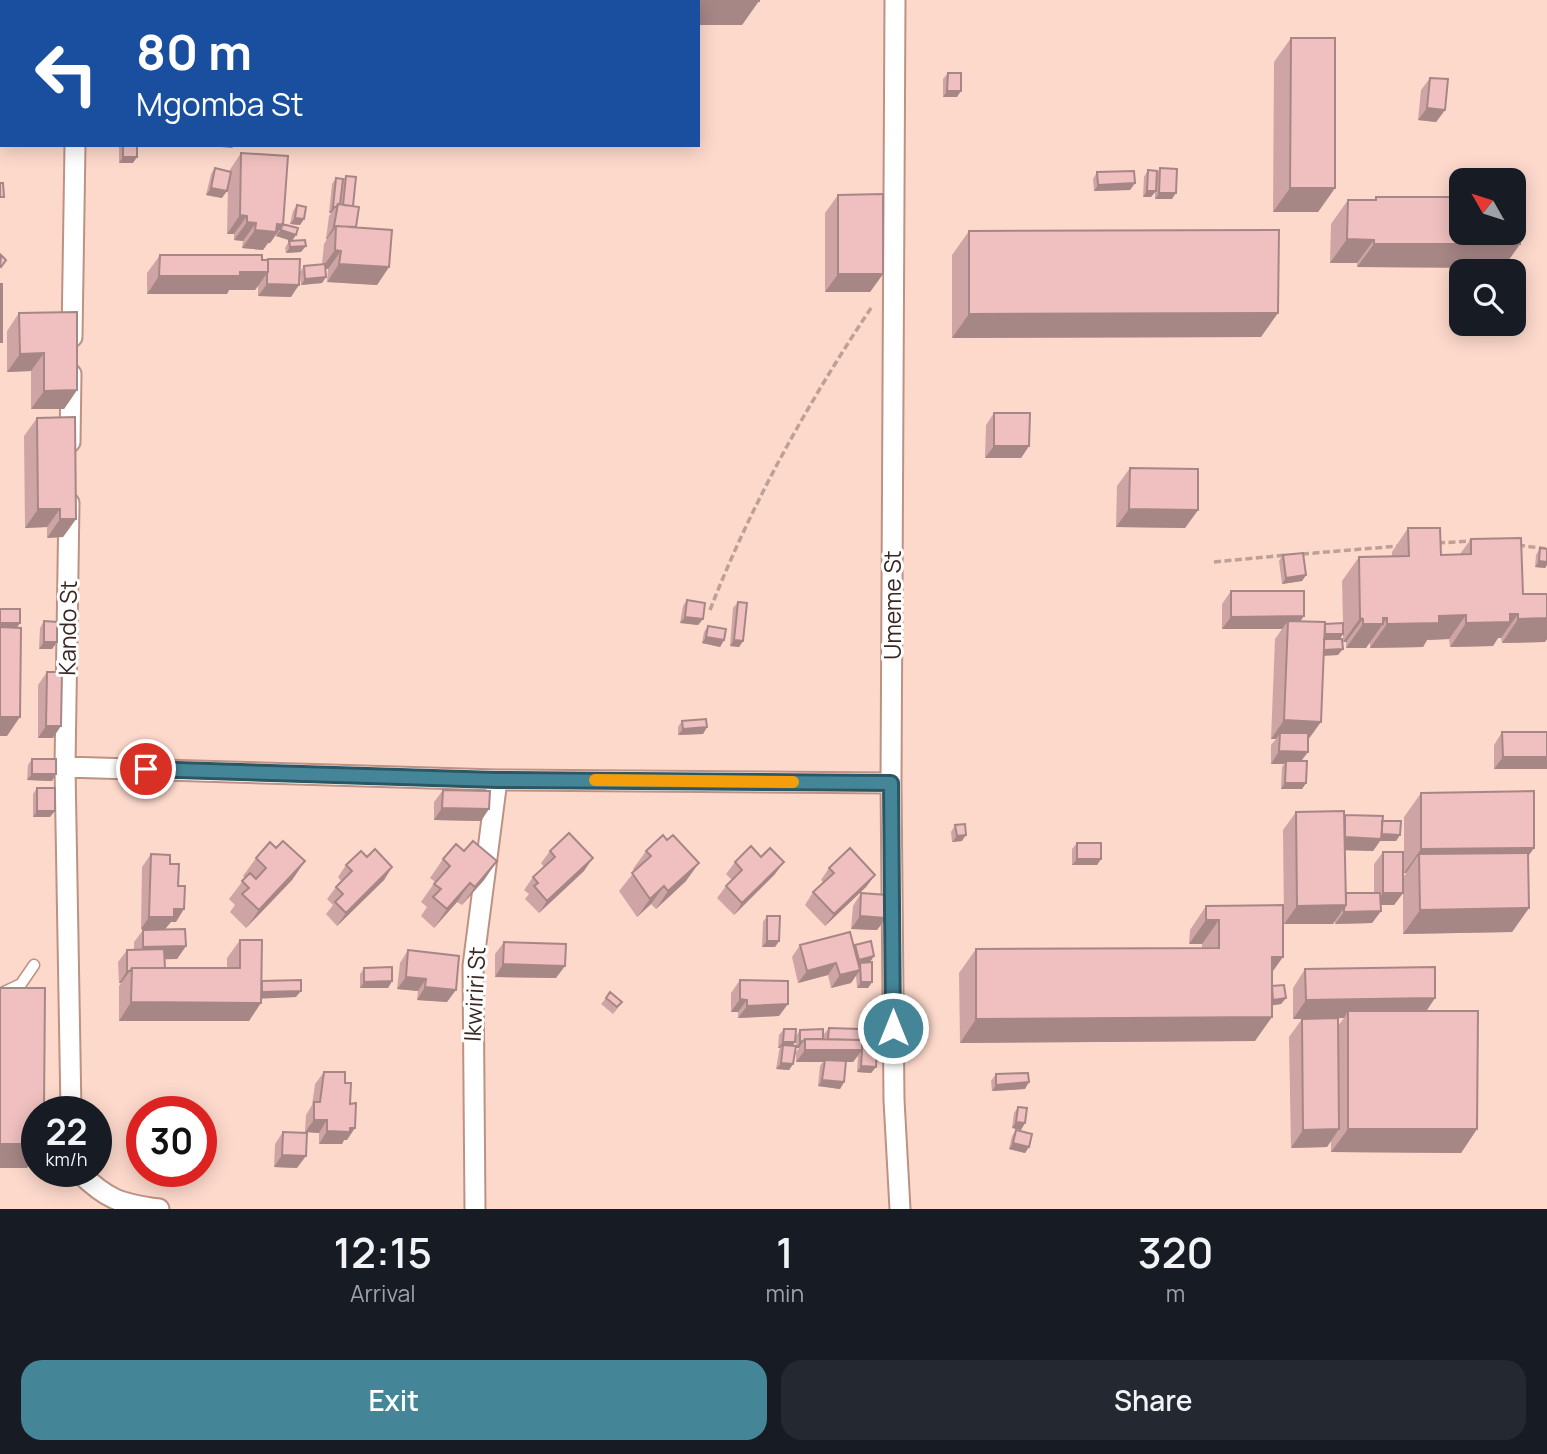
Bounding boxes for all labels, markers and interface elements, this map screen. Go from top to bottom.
text: 80 m [136,18,252,85]
icon: left [21,28,112,119]
text: Mgomba St [136,82,304,126]
north arrow [1449,168,1526,245]
map controls [1449,168,1526,336]
button: search [1449,259,1526,336]
street label: Umeme St [876,550,908,660]
street label: Kando St [50,580,84,676]
pin [116,739,176,799]
icon: arrive [127,750,165,788]
street label: Ikwiriri St [456,946,492,1042]
position arrow [856,991,930,1065]
speed limit sign: 30 [126,1096,217,1187]
text: 22 [46,1108,87,1156]
text: km/h [46,1147,87,1171]
text: 12:15 [334,1223,432,1281]
text: 1 [776,1223,794,1281]
text: 320 [1138,1223,1213,1281]
text: Arrival [350,1277,416,1309]
text: min [766,1277,804,1309]
text: m [1166,1277,1185,1309]
button: Exit [21,1360,767,1440]
button: Share [781,1360,1526,1440]

